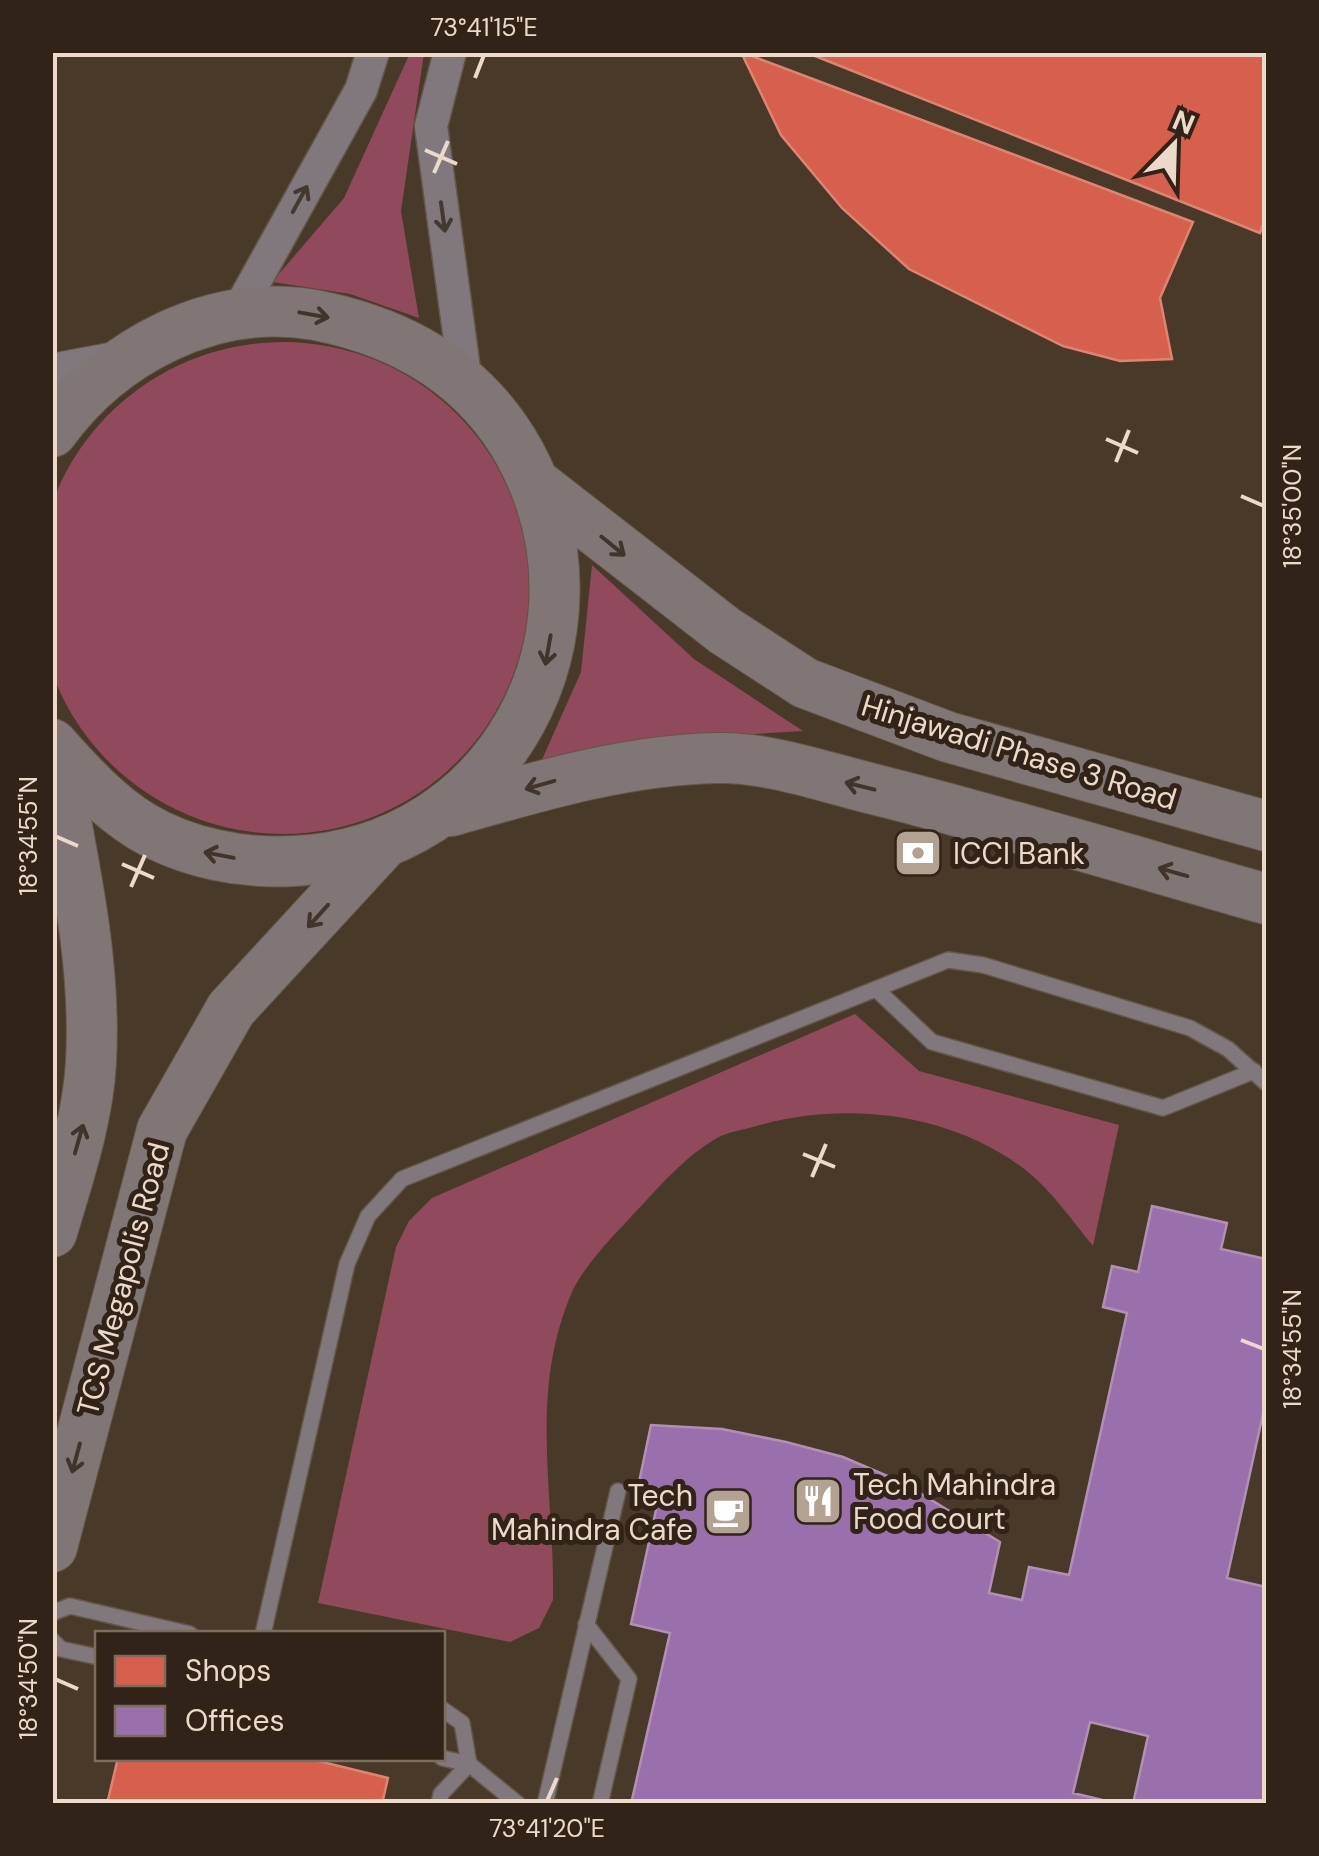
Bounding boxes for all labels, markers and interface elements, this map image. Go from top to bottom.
text: 73°41'15"E [430,11,538,44]
north arrow [1124,95,1224,195]
text: N [1167,101,1200,143]
one-way arrow [291,185,311,215]
one-way arrow [435,200,453,232]
one-way arrow [297,307,329,326]
text: 18°35'00"N [1276,444,1309,568]
one-way arrow [599,535,625,557]
one-way arrow [538,633,557,666]
street label: Hinjawadi Phase 3 Road [857,685,1181,819]
one-way arrow [845,775,876,794]
text: 18°34'55"N [12,776,45,896]
one-way arrow [525,777,556,796]
bank icon: ICCI Bank [892,827,944,879]
place label: ICCI Bank [953,834,1085,873]
one-way arrow [203,845,236,864]
one-way arrow [1158,862,1189,880]
one-way arrow [307,903,330,928]
one-way arrow [71,1123,89,1155]
street label: TCS Megapolis Road [68,1138,178,1420]
text: 18°34'55"N [1276,1289,1309,1409]
one-way arrow [66,1442,85,1473]
place label: Tech Mahindra Food court [853,1465,1056,1538]
restaurant icon: Tech Mahindra Food court [792,1475,844,1527]
place label: Tech Mahindra Cafe [491,1476,693,1549]
cafe icon: Tech Mahindra Cafe [702,1486,754,1538]
text: 18°34'50"N [12,1618,45,1740]
legend [95,1631,445,1761]
text: Shops [185,1651,271,1690]
text: Offices [185,1701,285,1740]
text: 73°41'20"E [489,1812,605,1845]

